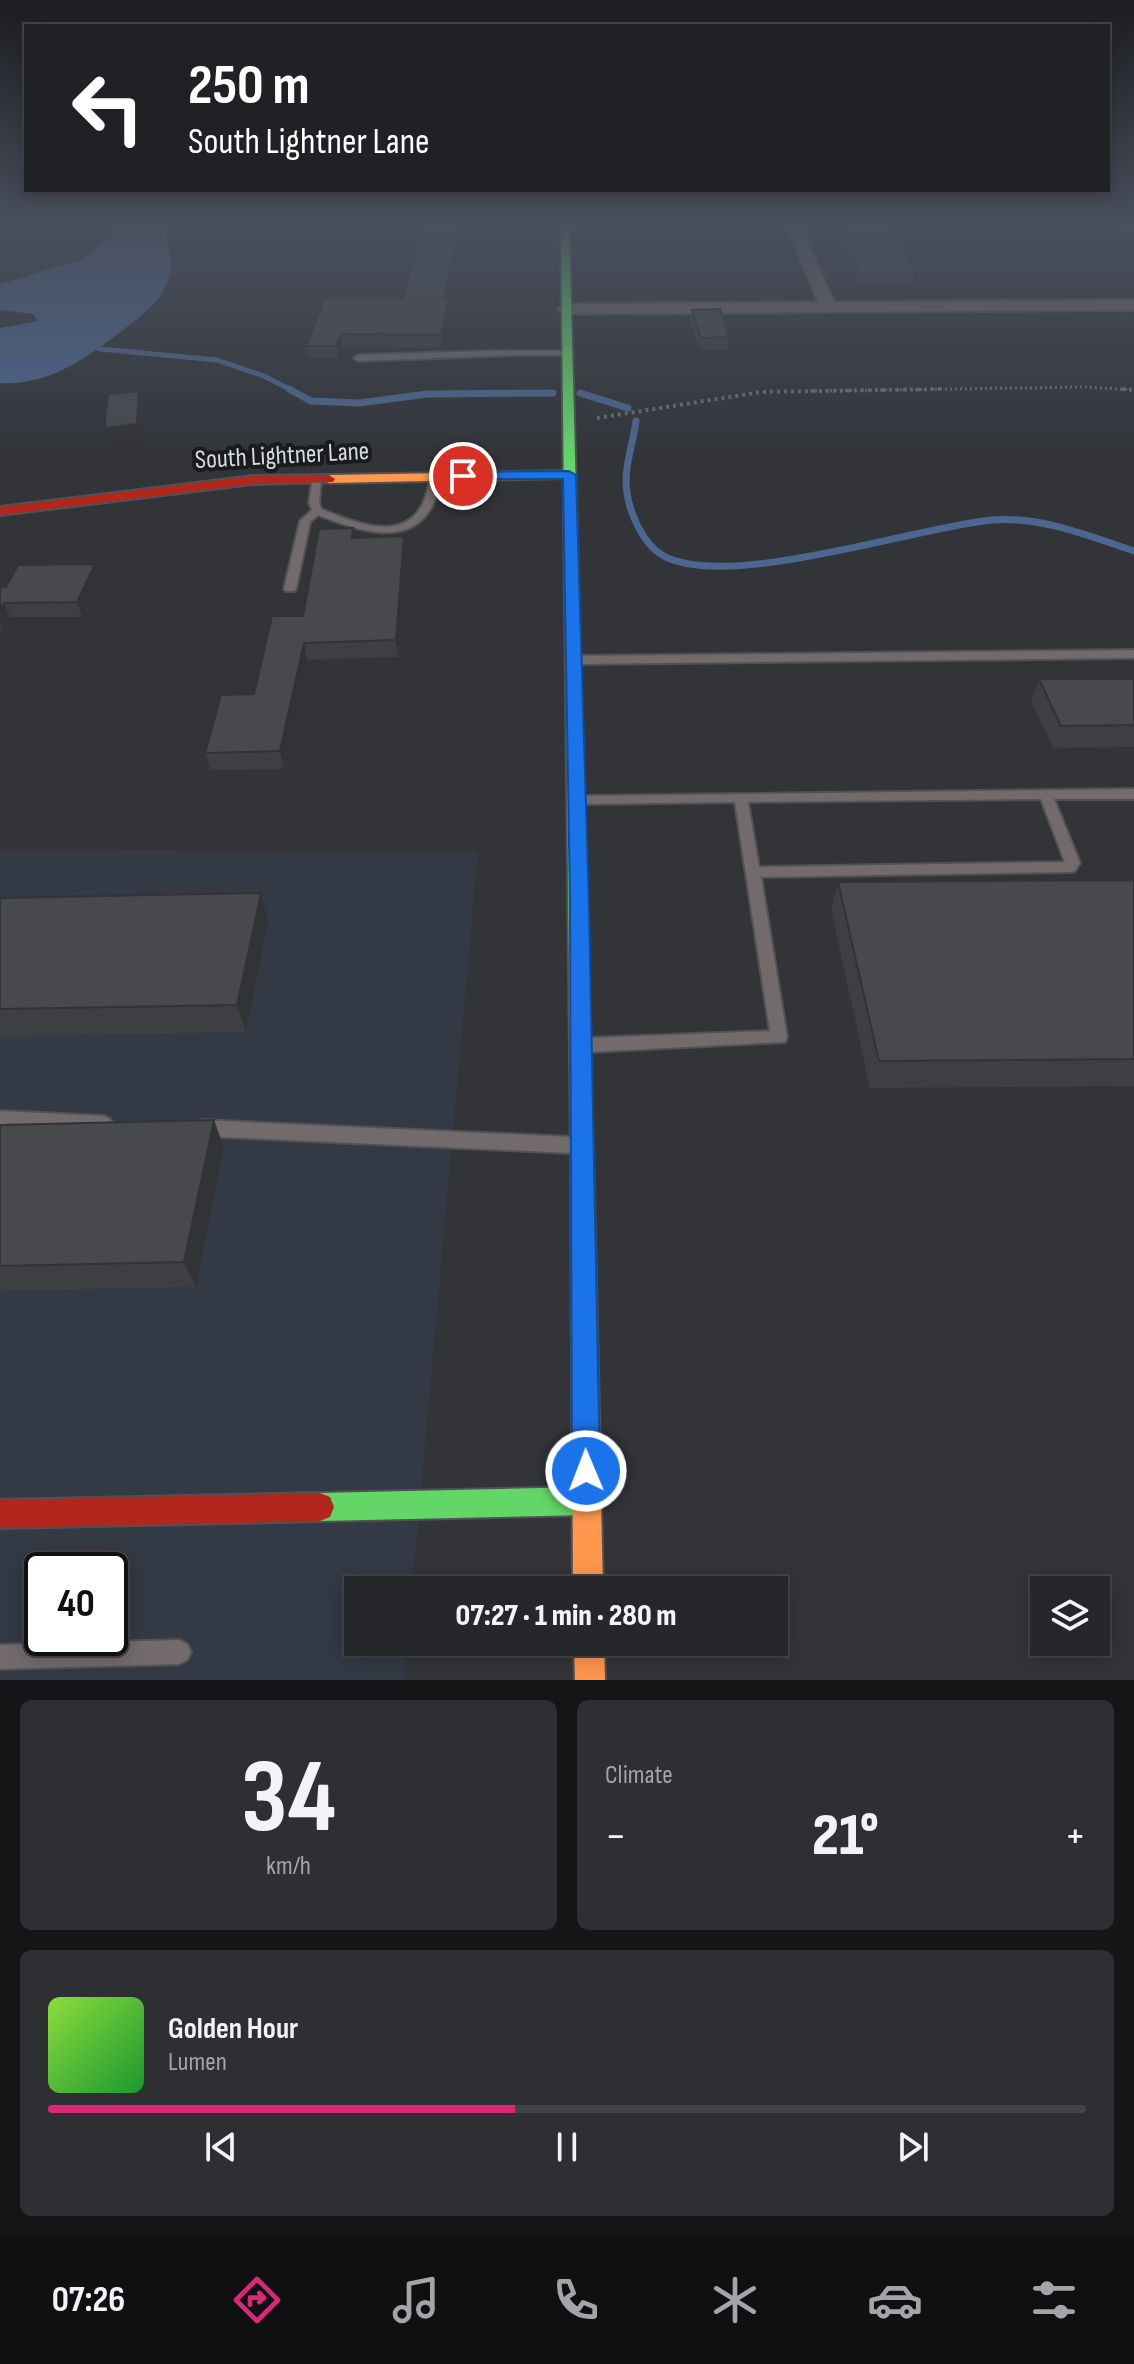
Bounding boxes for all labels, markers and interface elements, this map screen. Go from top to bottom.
text: 250 m [188,53,310,120]
icon: left [56,56,160,160]
text: South Lightner Lane [188,121,430,164]
street label: South Lightner Lane [194,436,370,476]
pin [429,442,497,510]
icon: arrive [441,454,485,498]
position arrow [544,1429,628,1513]
speed limit sign: 40 [24,1552,128,1656]
map controls [1030,1576,1110,1656]
button: layers [1030,1576,1110,1656]
text: 07:27 · 1 min · 280 m [456,1598,676,1634]
text: 34 [241,1736,336,1861]
text: Climate [605,1760,673,1791]
text: 21° [812,1800,879,1872]
text: − [605,1810,627,1863]
text: + [1064,1810,1086,1863]
text: km/h [266,1851,311,1882]
text: Golden Hour [168,2011,298,2047]
text: Lumen [168,2047,227,2078]
icon: previous [199,2125,243,2169]
icon: pause [545,2125,589,2169]
icon: next [891,2125,935,2169]
icon: directions [229,2272,285,2328]
icon: music [388,2272,444,2328]
icon: phone [548,2272,604,2328]
icon: climate [707,2272,763,2328]
icon: car [867,2272,923,2328]
icon: filters [1026,2272,1082,2328]
text: 07:26 [52,2279,125,2322]

